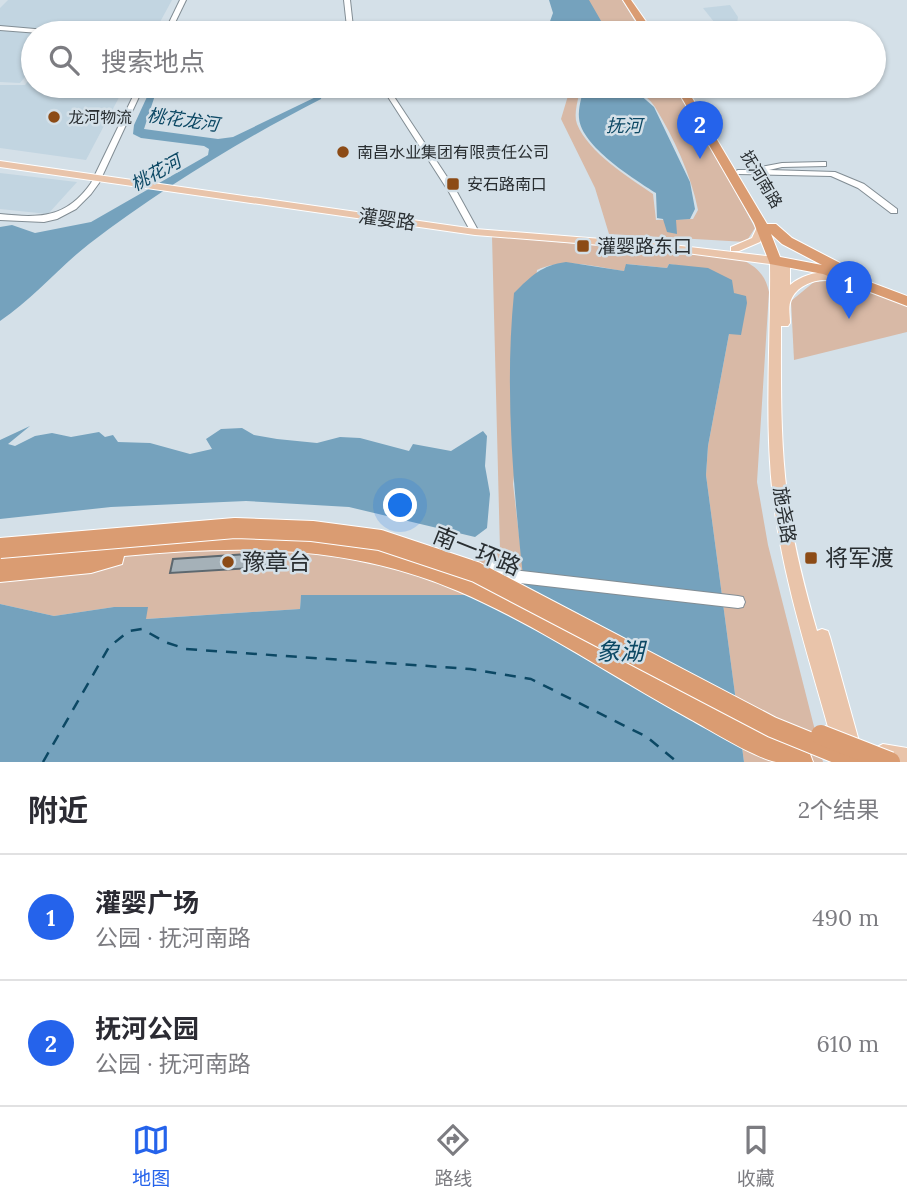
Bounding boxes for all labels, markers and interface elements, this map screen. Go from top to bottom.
search box [21,21,886,98]
icon: search [45,41,83,79]
text: 搜索地点 [101,45,205,78]
pin: 2 [677,101,723,159]
water label: 桃花龙河 [146,103,223,136]
place label: 龙河物流 [68,107,132,127]
marker: 龙河物流 [46,109,62,125]
water label: 抚河 [606,114,645,137]
place label: 南昌水业集团有限责任公司 [357,142,549,162]
marker: 南昌水业集团有限责任公司 [335,144,351,160]
street label: 抚河南路 [737,146,787,212]
water label: 桃花河 [127,148,188,196]
place label: 安石路南口 [467,174,547,194]
marker: 安石路南口 [445,176,461,192]
street label: 灌婴路 [357,203,417,235]
place label: 灌婴路东口 [597,234,692,258]
marker: 灌婴路东口 [575,238,591,254]
pin: 1 [826,261,872,319]
street label: 施尧路 [769,485,801,545]
your location [383,488,417,522]
street label: 南一环路 [429,520,525,581]
place label: 将军渡 [825,543,894,572]
place label: 豫章台 [242,547,311,576]
marker: 将军渡 [803,550,819,566]
marker: 豫章台 [220,554,236,570]
water label: 象湖 [596,636,648,667]
text: 附近 [28,791,88,829]
text: 2个结果 [798,795,879,824]
text: 灌婴广场 [95,886,199,919]
text: 1 [46,903,56,932]
text: 490 m [812,903,879,932]
text: 公园 · 抚河南路 [95,923,251,952]
text: 抚河公园 [95,1012,199,1045]
text: 2 [45,1029,57,1058]
text: 610 m [816,1029,879,1058]
text: 公园 · 抚河南路 [95,1049,251,1078]
tab: 地图 [132,1121,170,1190]
tab: 路线 [434,1121,473,1190]
tab: 收藏 [737,1121,775,1190]

